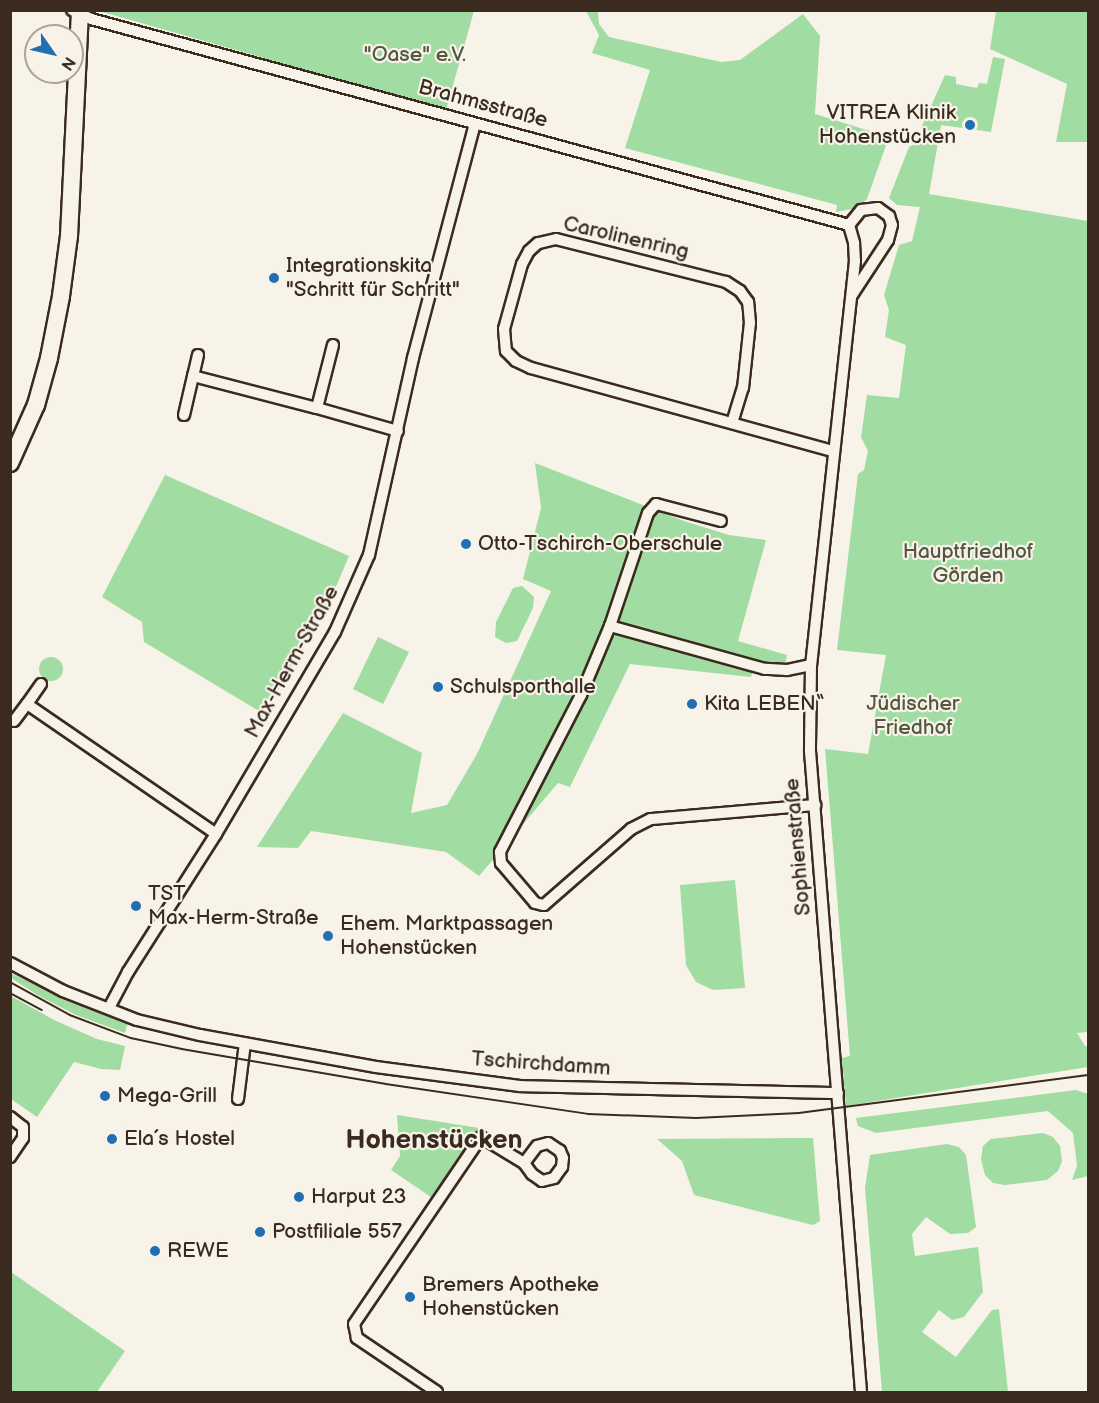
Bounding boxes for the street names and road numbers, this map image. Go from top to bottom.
street label: Brahmsstraße [416,75,550,133]
street label: Carolinenring [561,211,691,265]
street label: Max-Herm-Straße [240,581,344,743]
street label: Sophienstraße [779,777,817,917]
street label: Tschirchdamm [471,1047,611,1081]

